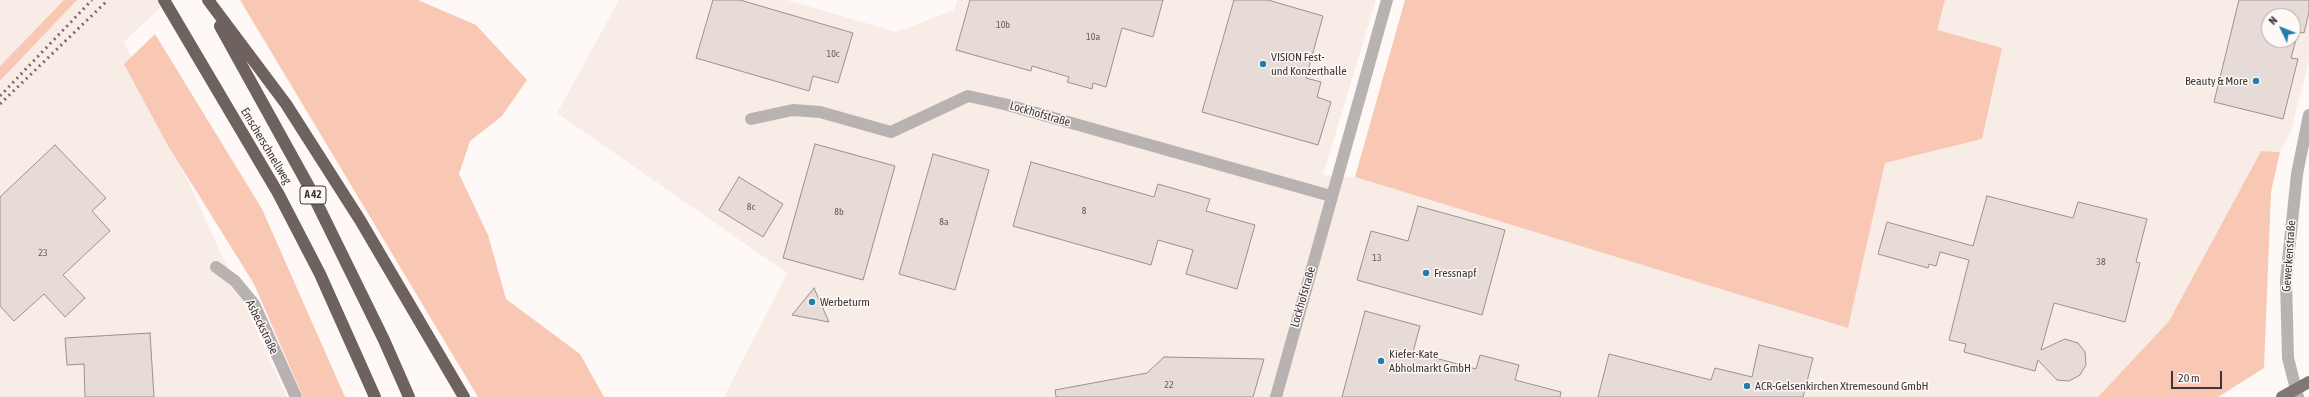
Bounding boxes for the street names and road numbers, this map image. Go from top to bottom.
street label: Lockhofstraße [1008,98,1072,130]
street label: Emscherschnellweg [237,105,295,187]
road number: A 42 [300,186,326,204]
street label: Gewerkenstraße [2279,220,2299,292]
street label: Lockhofstraße [1287,265,1319,329]
street label: Asbeckstraße [243,298,281,356]

